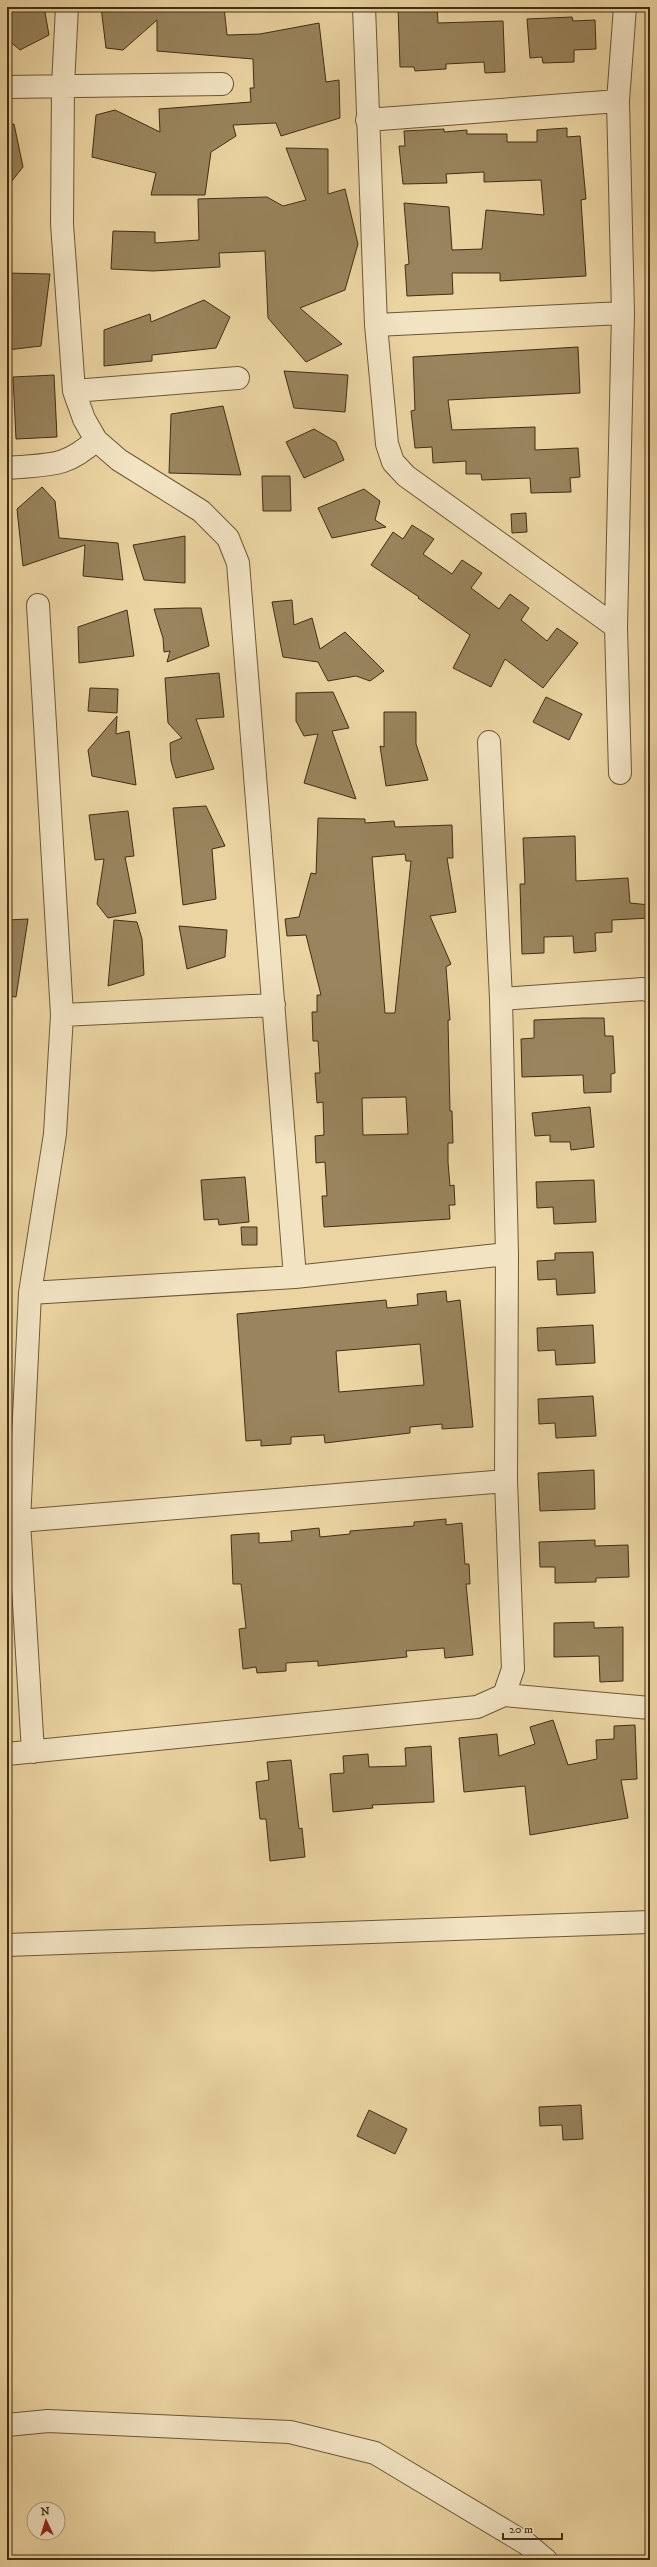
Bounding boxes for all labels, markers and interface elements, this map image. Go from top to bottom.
north arrow [26,2501,66,2541]
text: N [40,2505,50,2519]
scale bar [503,2515,562,2541]
text: 20 m [509,2522,533,2537]

